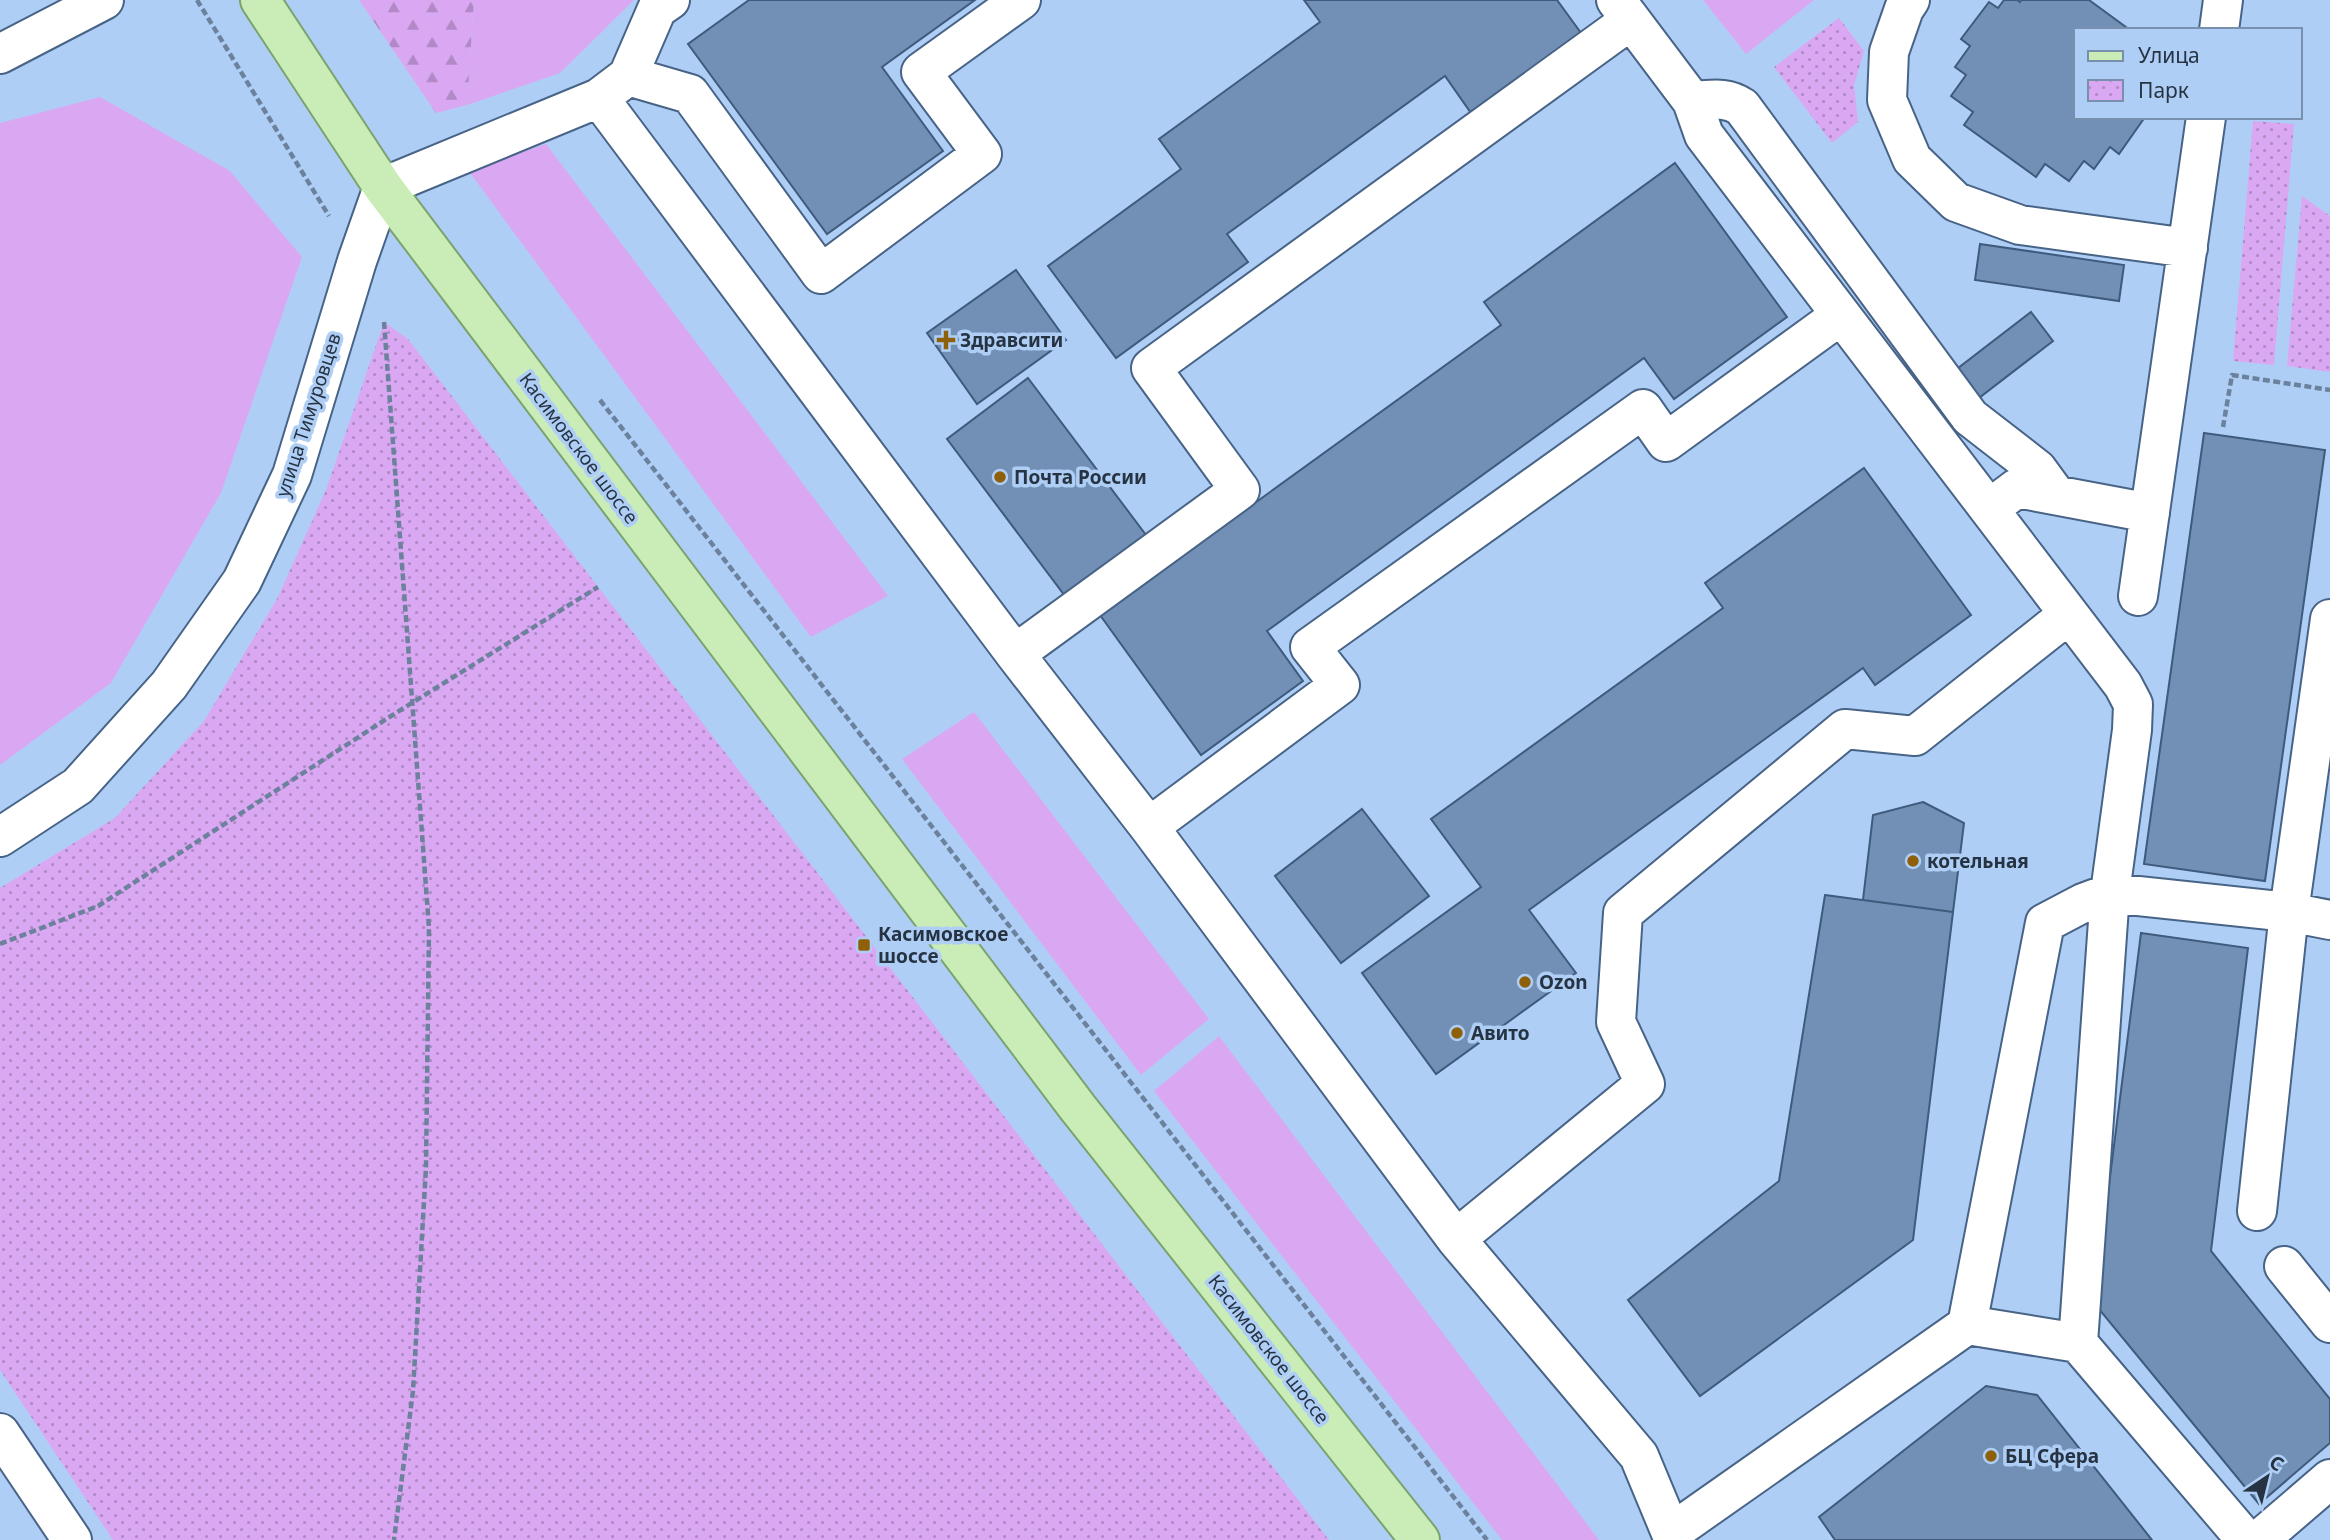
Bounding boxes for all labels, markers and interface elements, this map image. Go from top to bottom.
legend [2074,28,2302,119]
text: Улица [2138,41,2200,69]
text: Парк [2138,76,2189,104]
place label: Здравсити [960,327,1063,353]
street label: улица Тимуровцев [269,330,347,500]
marker: Здравсити [938,332,954,348]
street label: Касимовское шоссе [514,367,644,529]
place label: Почта России [1014,464,1147,490]
marker: Почта России [992,469,1008,485]
place label: котельная [1927,848,2029,874]
marker: котельная [1905,853,1921,869]
place label: Касимовское шоссе [878,921,1008,969]
marker: Касимовское шоссе [856,937,872,953]
place label: Ozon [1539,969,1588,995]
marker: Ozon [1517,974,1533,990]
place label: Авито [1471,1020,1529,1046]
marker: Авито [1449,1025,1465,1041]
street label: Касимовское шоссе [1202,1269,1336,1429]
north arrow [2232,1442,2302,1512]
place label: БЦ Сфера [2005,1443,2099,1469]
marker: БЦ Сфера [1983,1448,1999,1464]
text: С [2264,1449,2289,1477]

